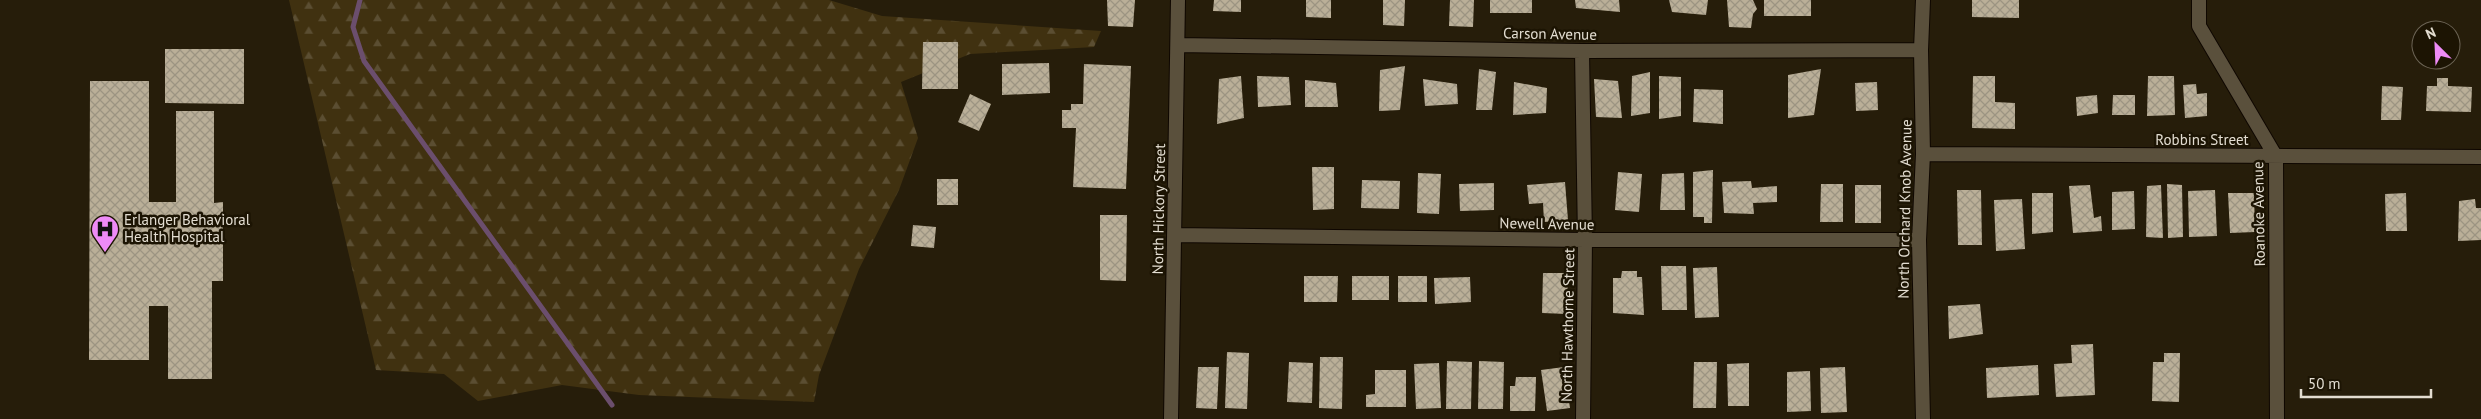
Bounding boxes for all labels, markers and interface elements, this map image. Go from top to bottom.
north arrow [2411,20,2461,70]
street label: Carson Avenue [1503,23,1597,44]
text: N [2423,23,2439,43]
street label: North Orchard Knob Avenue [1893,119,1916,299]
street label: Robbins Street [2155,130,2249,149]
street label: North Hickory Street [1148,143,1169,275]
street label: Roanoke Avenue [2248,161,2269,267]
place label: Erlanger Behavioral Health Hospital [124,210,251,246]
street label: Newell Avenue [1499,213,1595,234]
hospital icon: Erlanger Behavioral Health Hospital [90,214,120,253]
street label: North Hawthorne Street [1557,248,1578,402]
scale bar [2301,366,2431,398]
text: 50 m [2308,374,2341,393]

